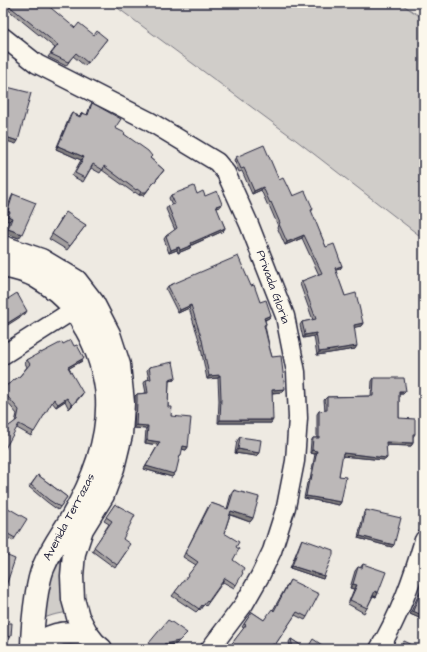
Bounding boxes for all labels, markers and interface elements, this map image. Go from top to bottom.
street label: Privada Gloria [252,248,294,326]
street label: Avenida Terrazas [39,470,99,564]

